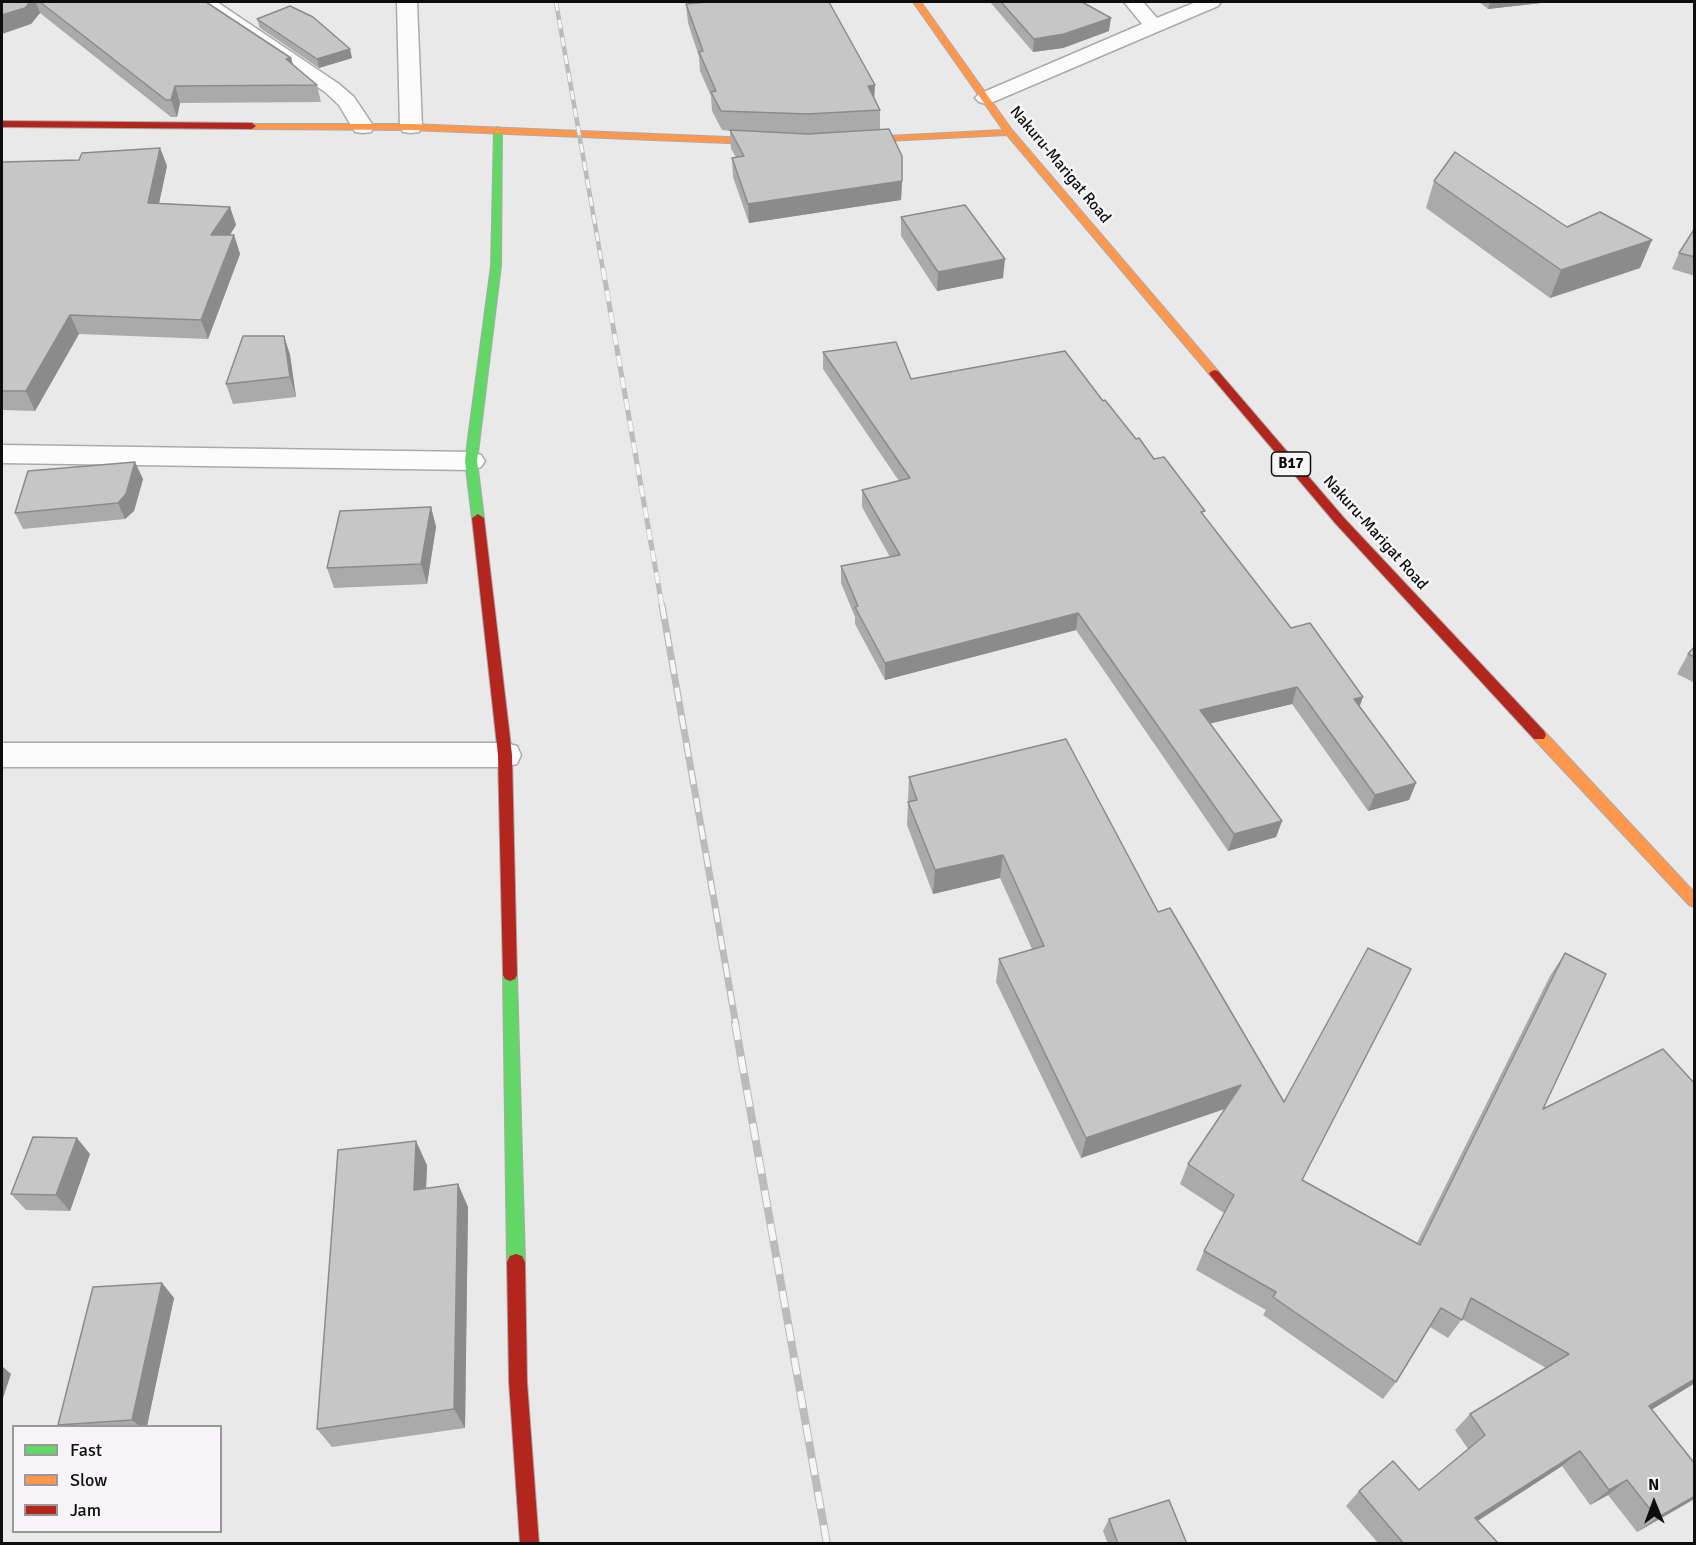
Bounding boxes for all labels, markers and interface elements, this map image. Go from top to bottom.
street label: Nakuru-Marigat Road [1005,103,1115,227]
road number: B17 [1272,452,1310,476]
street label: Nakuru-Marigat Road [1319,472,1431,594]
legend [12,1425,222,1533]
text: Fast [70,1439,102,1461]
text: Slow [70,1469,107,1491]
north arrow [1624,1473,1684,1533]
text: N [1648,1475,1659,1495]
text: Jam [70,1499,101,1521]

